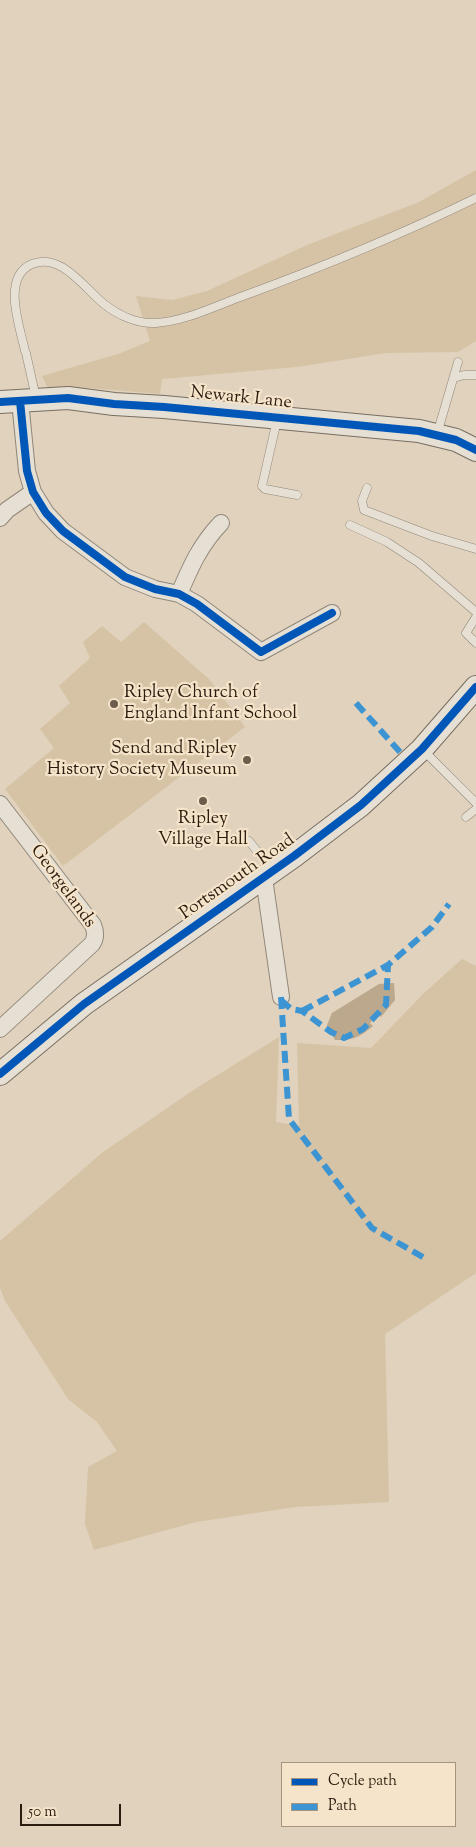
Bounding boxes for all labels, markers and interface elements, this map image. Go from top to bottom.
street label: Newark Lane [189,383,293,415]
place label: Ripley Church of England Infant School [124,683,297,726]
marker: Ripley Church of England Infant School [108,698,120,710]
place label: Send and Ripley History Society Museum [47,739,237,782]
marker: Send and Ripley History Society Museum [241,754,253,766]
marker: Ripley Village Hall [197,795,209,807]
place label: Ripley Village Hall [158,809,248,852]
street label: Portsmouth Road [176,830,300,926]
street label: Georgelands [25,841,99,933]
legend [281,1762,456,1827]
text: Cycle path [328,1771,397,1792]
scale bar [22,1794,124,1826]
text: Path [328,1796,357,1817]
text: 50 m [28,1802,57,1823]

